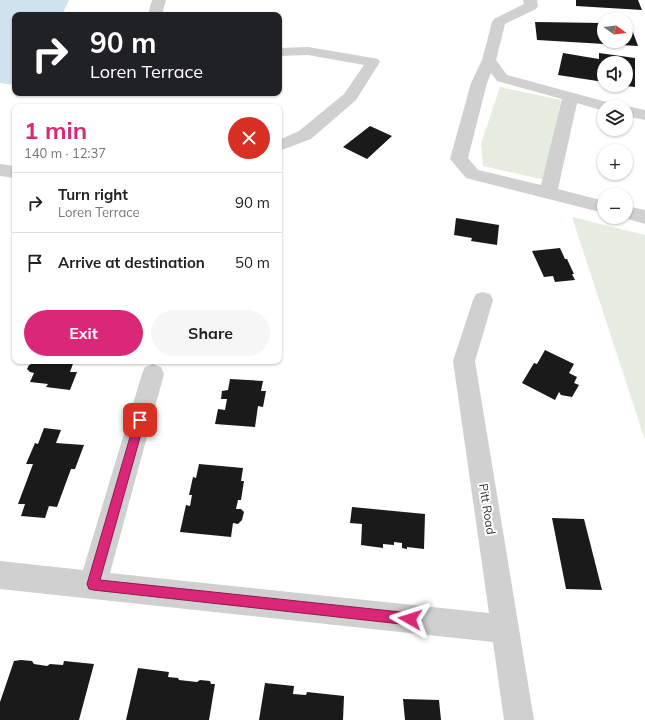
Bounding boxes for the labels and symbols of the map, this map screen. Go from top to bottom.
north arrow [597,12,633,48]
pin [123,403,157,437]
street label: Pitt Road [476,482,499,536]
position arrow [389,598,431,640]

